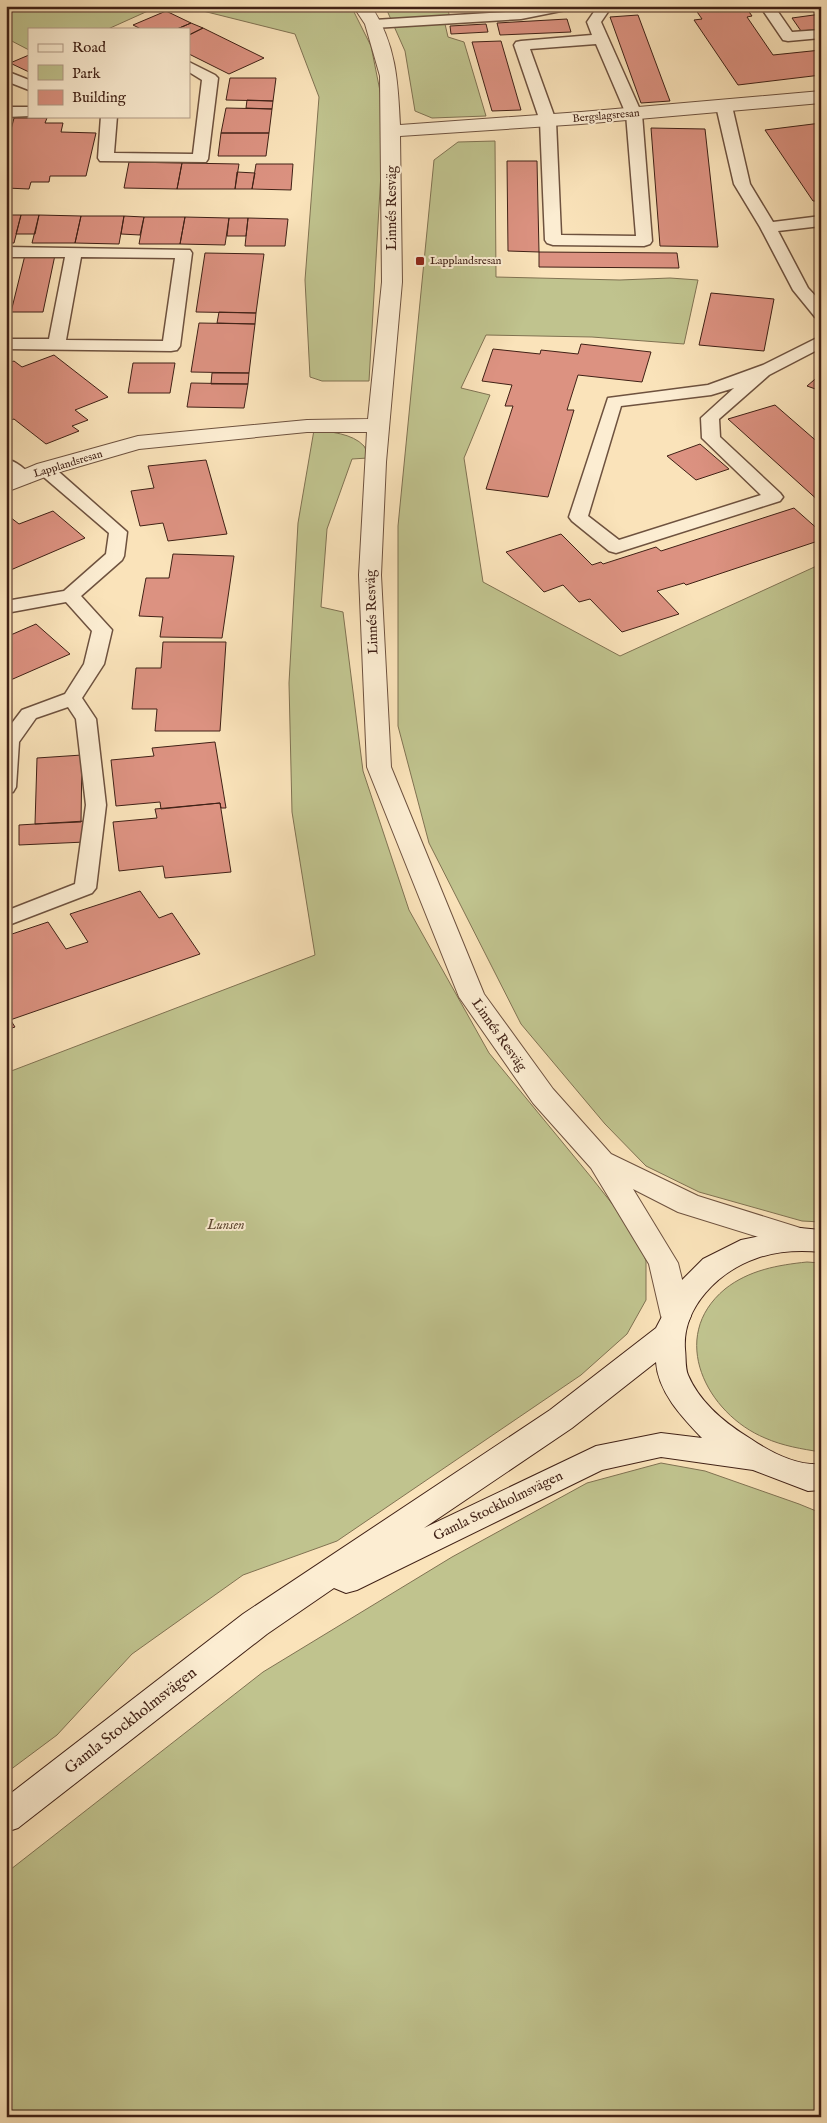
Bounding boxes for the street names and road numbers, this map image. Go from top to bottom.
street label: Bergslagsresan [572,106,640,126]
street label: Linnés Resväg [383,165,401,250]
street label: Lapplandsresan [32,447,104,481]
street label: Linnés Resväg [362,569,382,655]
street label: Linnés Resväg [467,995,531,1075]
street label: Gamla Stockholmsvägen [430,1467,566,1545]
street label: Gamla Stockholmsvägen [61,1663,202,1779]

